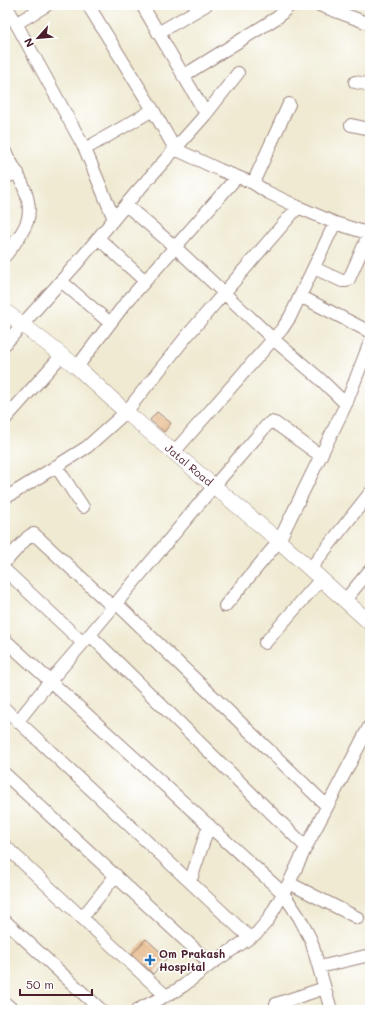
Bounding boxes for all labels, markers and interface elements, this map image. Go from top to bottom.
north arrow [18,18,58,58]
text: N [20,36,37,50]
street label: Jatal Road [162,440,216,489]
place label: Om Prakash Hospital [159,946,225,974]
marker: Om Prakash Hospital [144,954,156,966]
scale bar [20,971,92,997]
text: 50 m [26,976,54,992]

